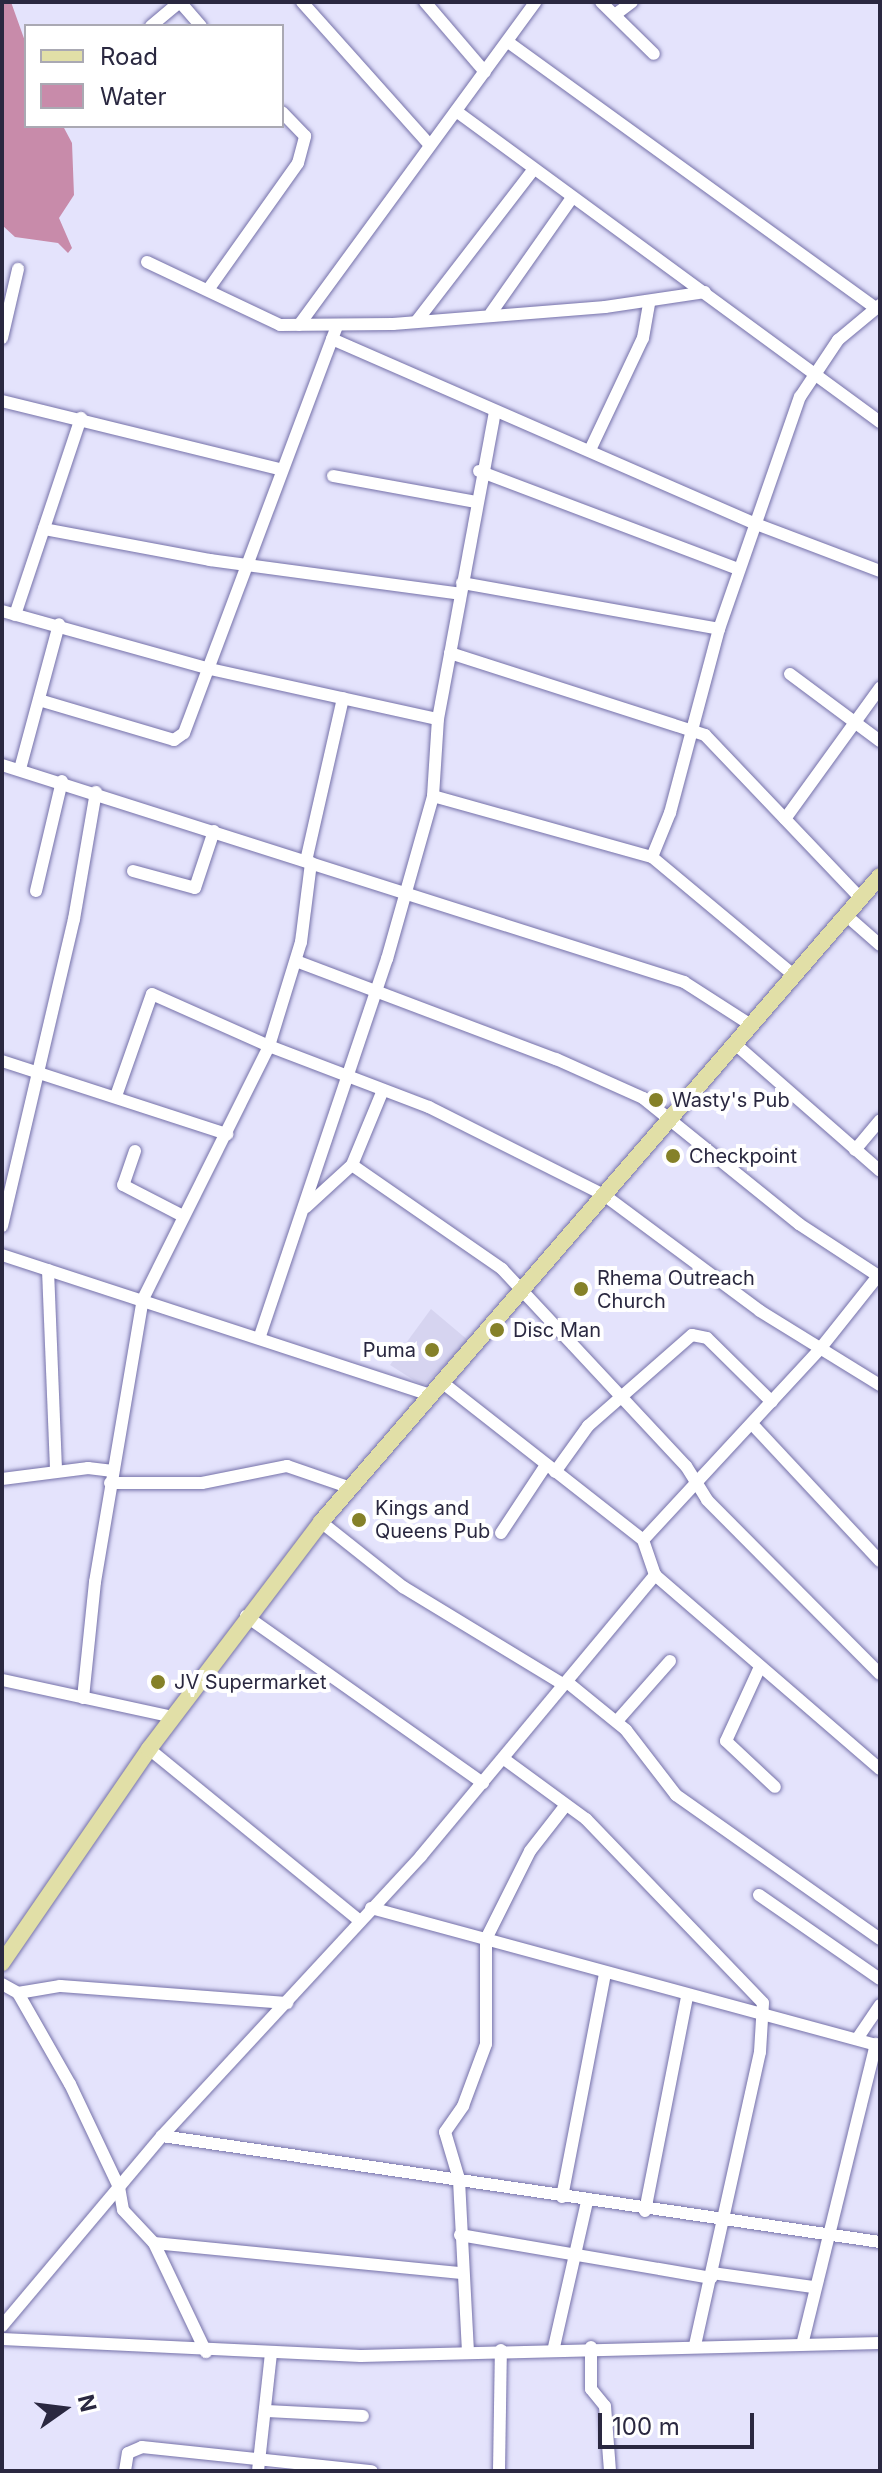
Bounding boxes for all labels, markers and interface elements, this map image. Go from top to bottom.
legend [24,24,284,128]
text: Road [100,42,158,71]
text: Water [100,82,167,111]
place label: Wasty's Pub [672,1088,790,1112]
marker: Wasty's Pub [647,1091,665,1109]
place label: Checkpoint [689,1144,797,1168]
marker: Checkpoint [664,1147,682,1165]
place label: Rhema Outreach Church [597,1266,755,1313]
marker: Rhema Outreach Church [572,1280,590,1298]
place label: Disc Man [513,1318,601,1342]
marker: Disc Man [488,1321,506,1339]
place label: Puma [363,1338,416,1362]
marker: Puma [423,1341,441,1359]
place label: Kings and Queens Pub [375,1496,490,1543]
marker: Kings and Queens Pub [350,1511,368,1529]
place label: JV Supermarket [174,1670,327,1694]
marker: JV Supermarket [149,1673,167,1691]
north arrow [24,2369,104,2449]
text: N [73,2392,102,2414]
scale bar [602,2397,758,2447]
text: 100 m [612,2412,680,2441]

